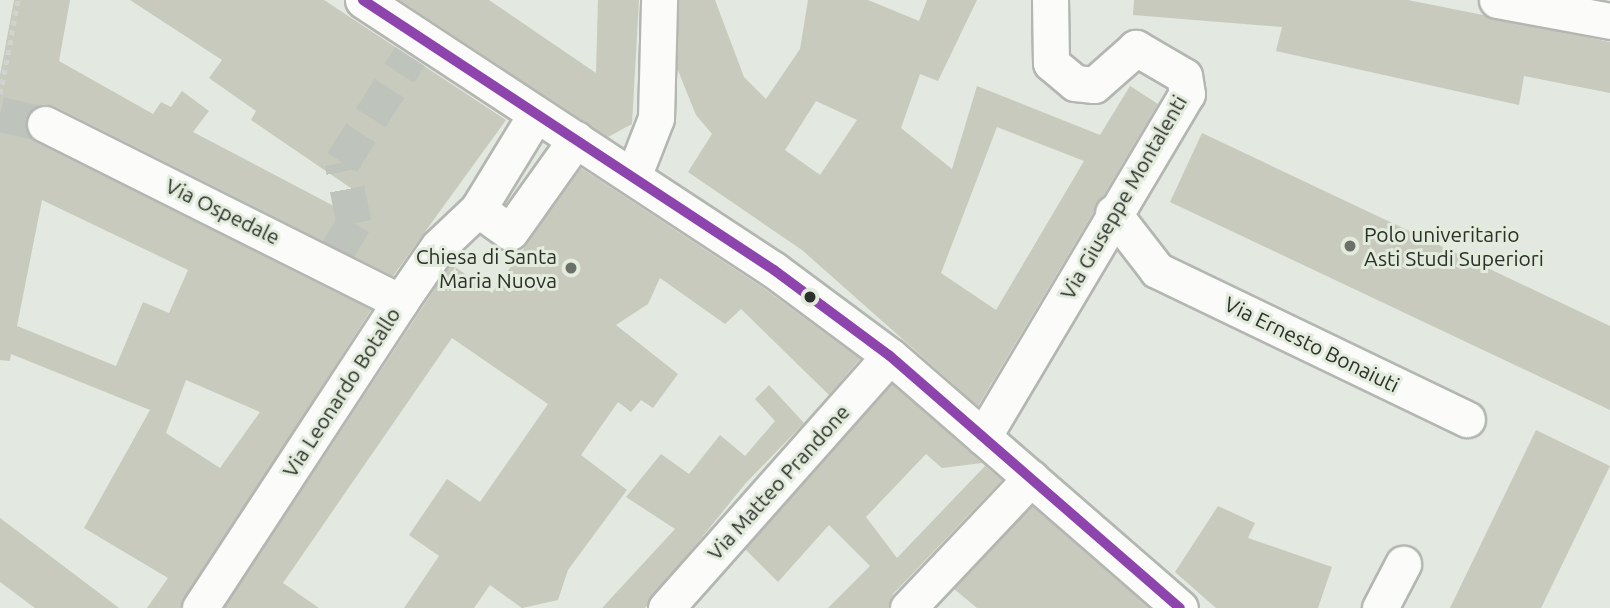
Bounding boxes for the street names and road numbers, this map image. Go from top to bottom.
street label: Via Giuseppe Montalenti [1054,91,1192,303]
street label: Via Ospedale [162,172,284,250]
street label: Via Ernesto Bonaiuti [1221,291,1403,397]
street label: Via Leonardo Botallo [277,302,405,482]
street label: Via Matteo Prandone [702,399,854,565]

